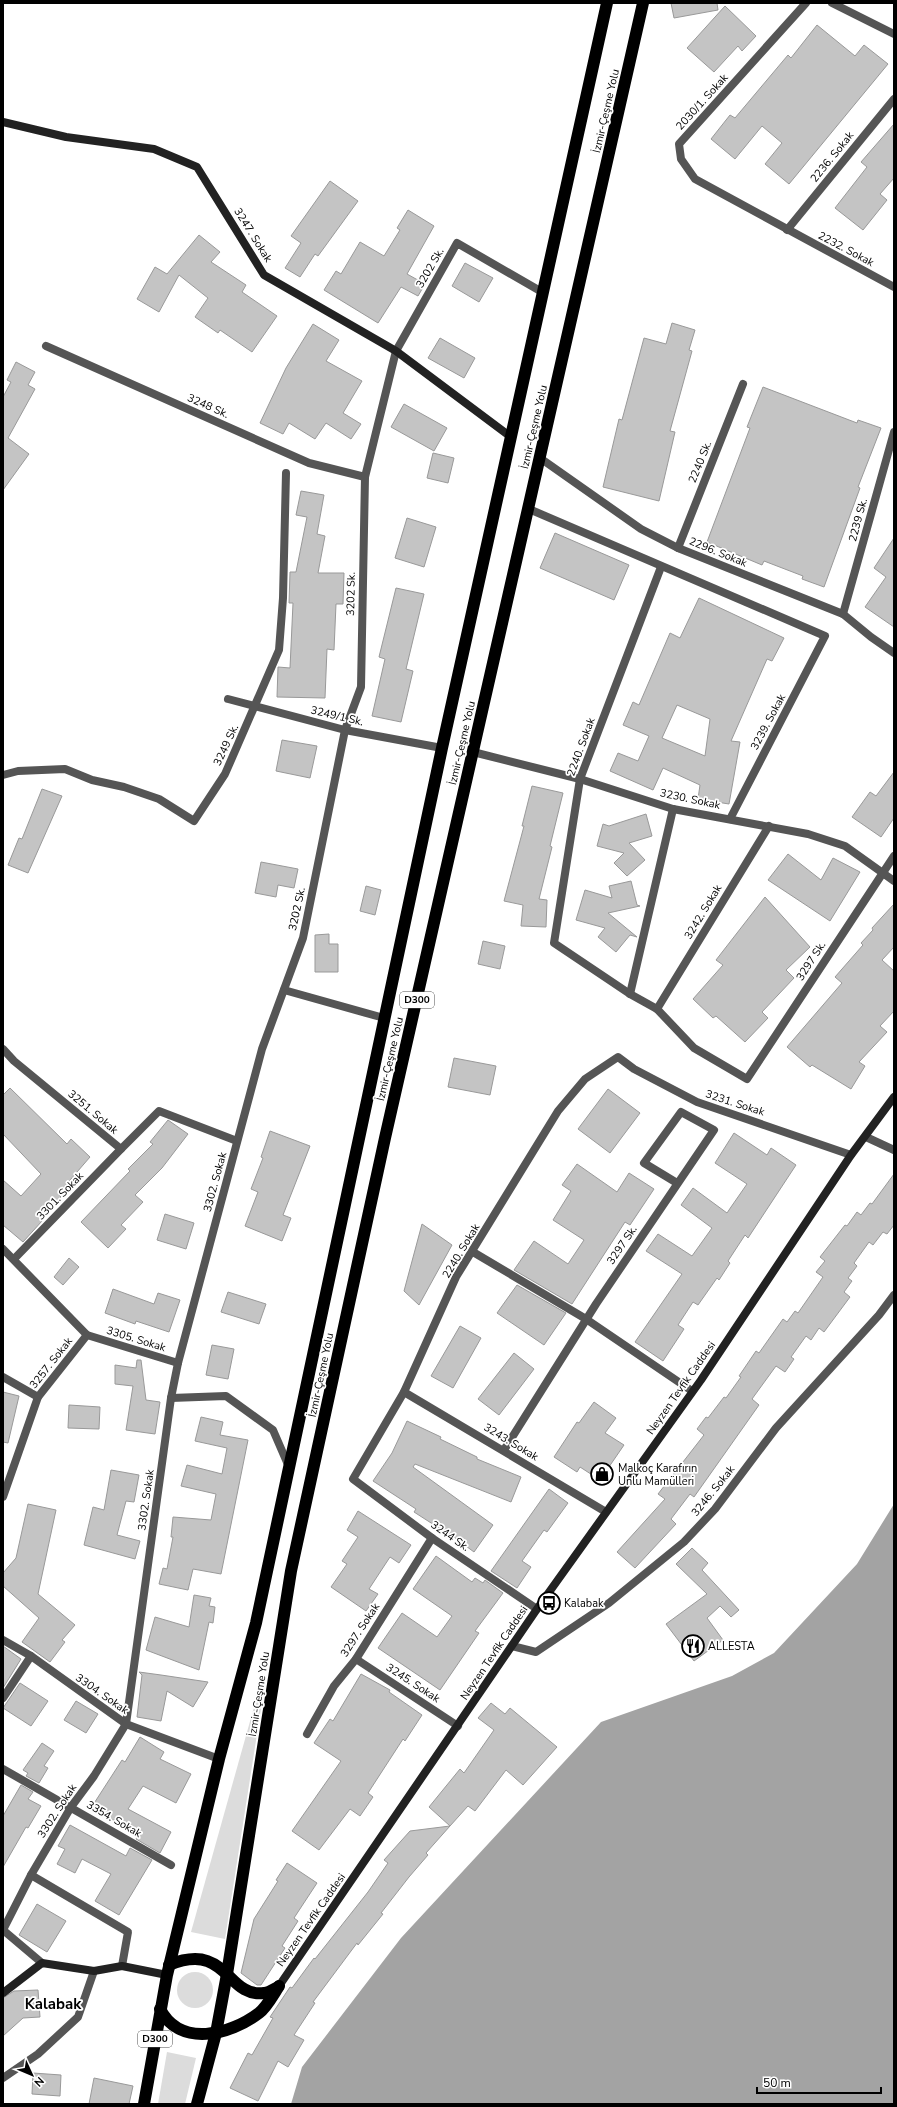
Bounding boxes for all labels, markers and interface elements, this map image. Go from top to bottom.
street label: İzmir-Çeşme Yolu [589,68,623,154]
street label: 2030/1. Sokak [673,70,732,133]
street label: 2236. Sokak [807,128,857,186]
street label: 3247. Sokak [230,205,276,265]
street label: 2232. Sokak [815,228,877,270]
street label: 3202 Sk. [412,245,448,291]
street label: İzmir-Çeşme Yolu [517,384,551,470]
street label: 3248 Sk. [185,390,231,422]
street label: 2240 Sk. [685,439,715,485]
street label: 2239 Sk. [845,497,871,543]
street label: 2296. Sokak [687,534,750,571]
street label: 3202 Sk. [343,572,359,616]
street label: 3239. Sokak [747,691,789,753]
street label: İzmir-Çeşme Yolu [445,700,479,786]
street label: 3249/1 Sk. [309,703,365,729]
street label: 2240. Sokak [563,715,599,778]
street label: 3249 Sk. [210,722,242,768]
street label: 3230. Sokak [658,785,722,813]
street label: 3242. Sokak [681,881,725,942]
street label: 3202 Sk. [285,886,309,932]
street label: 3297 Sk. [793,938,829,984]
road number: D300 [400,992,434,1008]
street label: İzmir-Çeşme Yolu [373,1016,407,1102]
street label: 3231. Sokak [703,1086,767,1120]
street label: 3251. Sokak [65,1087,122,1138]
street label: 3302. Sokak [200,1150,230,1214]
street label: 3301. Sokak [33,1168,87,1223]
street label: 2240. Sokak [439,1220,483,1281]
street label: 3297 Sk. [603,1223,641,1267]
street label: 3305. Sokak [104,1323,168,1355]
street label: İzmir-Çeşme Yolu [305,1332,337,1418]
street label: 3257. Sokak [26,1334,76,1392]
street label: Neyzen Tevfik Caddesi [643,1338,719,1438]
street label: 3243. Sokak [481,1420,542,1464]
shop icon: Malkoç Karafırın Unlu Mamülleri [589,1461,615,1487]
place label: Malkoç Karafırın Unlu Mamülleri [618,1461,697,1489]
street label: 3246. Sokak [688,1462,738,1520]
street label: 3302. Sokak [134,1468,158,1531]
street label: 3244 Sk. [428,1517,472,1555]
bus stop icon: Kalabak [536,1590,562,1616]
place label: Kalabak [564,1596,604,1611]
street label: 3297. Sokak [337,1600,383,1660]
street label: Neyzen Tevfik Caddesi [457,1603,531,1703]
restaurant icon: ALLESTA [680,1633,706,1659]
place label: ALLESTA [708,1639,755,1654]
street label: İzmir-Çeşme Yolu [245,1650,273,1738]
street label: 3245. Sokak [383,1660,443,1706]
street label: 3304. Sokak [73,1670,132,1718]
street label: 3302. Sokak [34,1781,80,1841]
street label: 3354. Sokak [84,1797,145,1841]
street label: Neyzen Tevfik Caddesi [273,1870,349,1970]
district label: Kalabak [25,1994,82,2014]
road number: D300 [138,2031,172,2047]
north arrow [12,2055,52,2095]
scale bar [757,2069,881,2095]
text: N [31,2073,47,2090]
text: 50 m [763,2075,791,2091]

